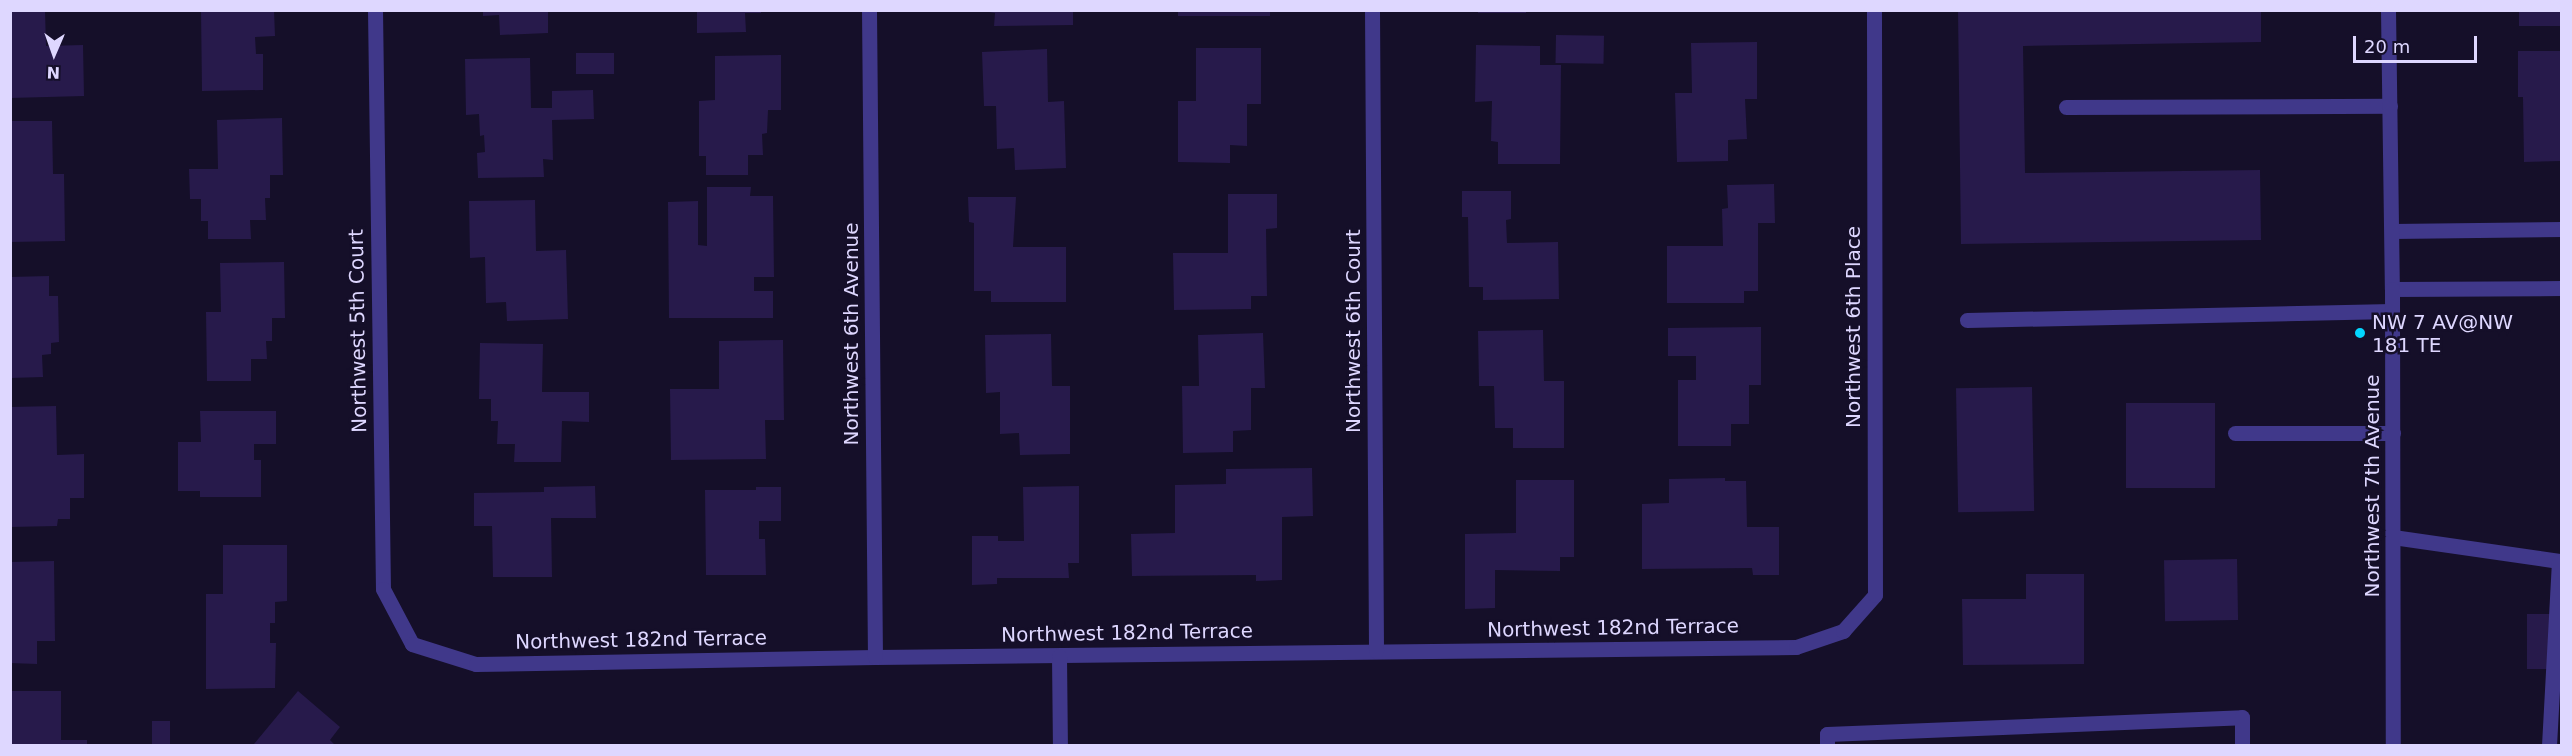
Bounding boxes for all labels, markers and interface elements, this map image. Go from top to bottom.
north arrow [24,24,84,84]
scale bar [2356,24,2480,62]
text: 20 m [2364,36,2410,57]
text: N [46,63,60,82]
street label: Northwest 6th Avenue [839,222,863,446]
street label: Northwest 6th Place [1841,226,1865,428]
street label: Northwest 5th Court [344,229,372,433]
street label: Northwest 6th Court [1341,229,1365,433]
place label: NW 7 AV@NW 181 TE [2372,310,2513,357]
marker: NW 7 AV@NW 181 TE [2353,326,2367,340]
street label: Northwest 7th Avenue [2360,374,2384,598]
street label: Northwest 182nd Terrace [1487,614,1739,642]
street label: Northwest 182nd Terrace [1001,619,1253,647]
street label: Northwest 182nd Terrace [515,626,767,654]

